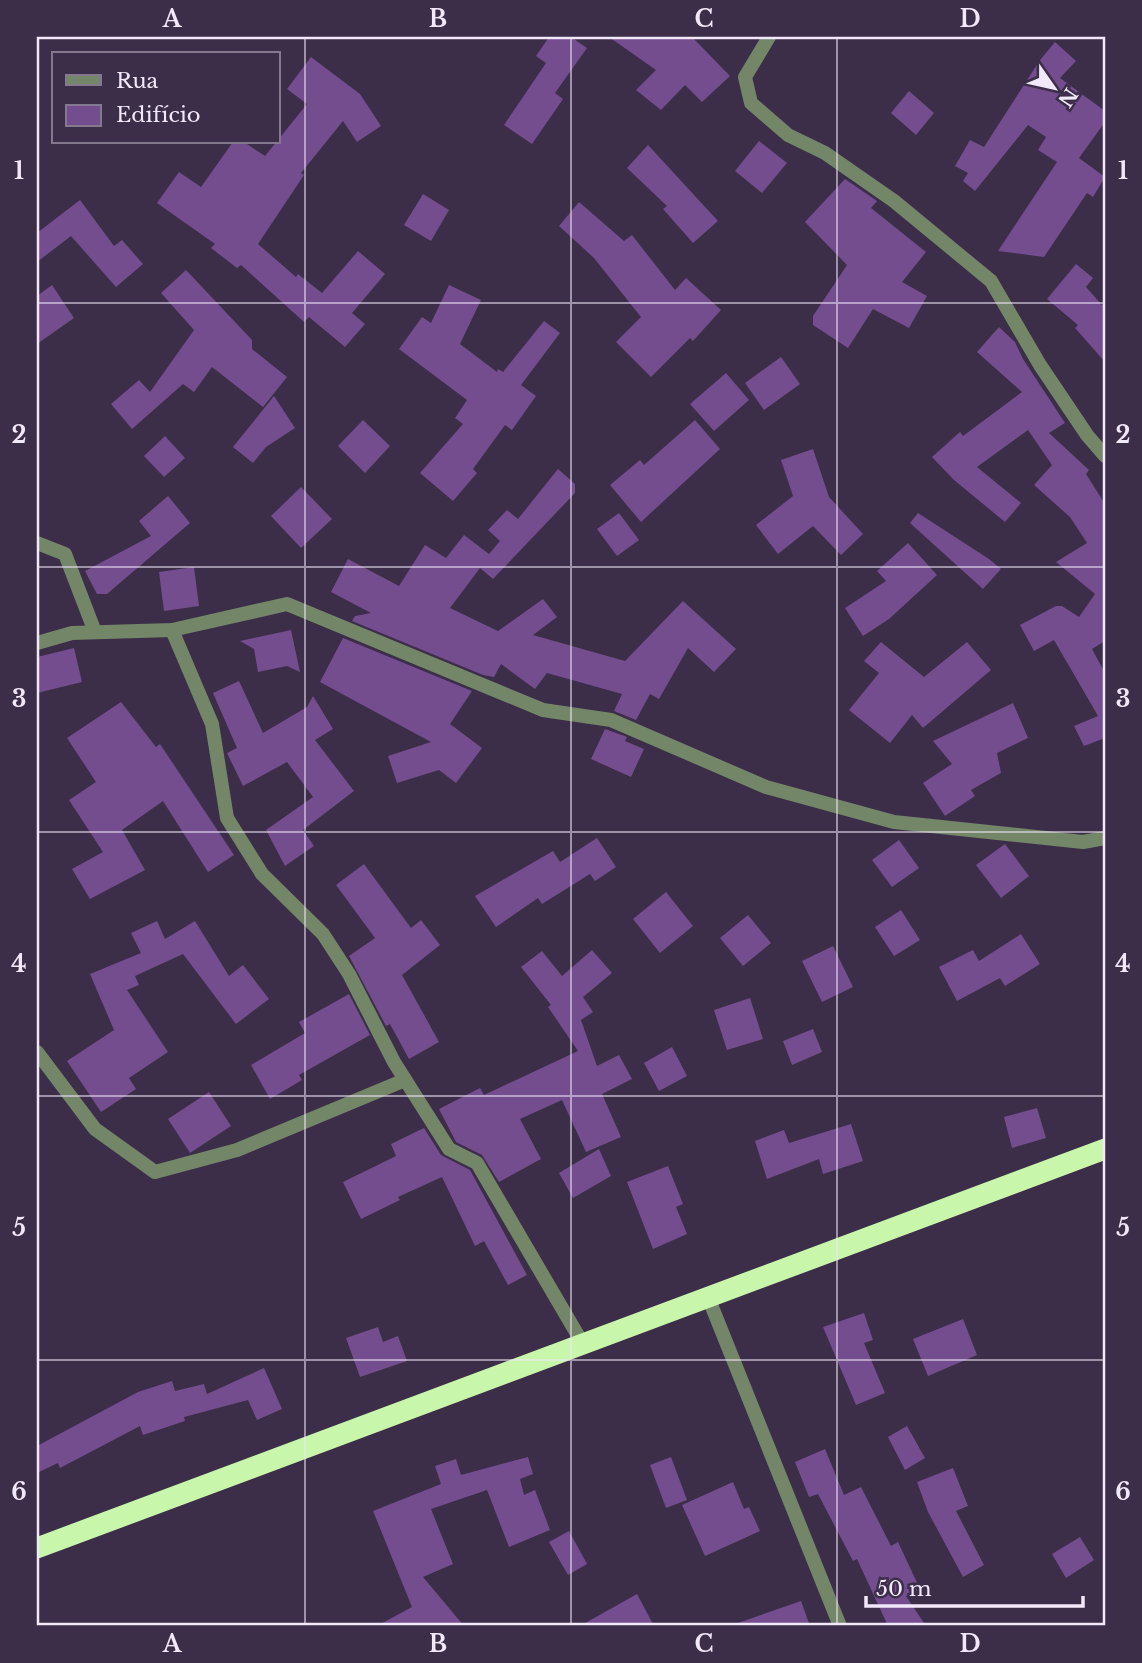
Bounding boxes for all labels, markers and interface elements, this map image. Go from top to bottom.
text: A [162,5,183,33]
text: B [429,5,447,33]
text: C [695,5,713,33]
text: D [959,5,981,33]
legend [52,52,280,144]
north arrow [1020,52,1090,122]
text: Rua [116,68,159,94]
text: N [1053,83,1082,111]
text: Edifício [116,102,201,128]
text: 1 [14,157,24,185]
text: 1 [1118,157,1128,185]
text: 2 [12,421,26,449]
text: 2 [1116,421,1130,449]
text: 3 [12,685,26,713]
text: 3 [1116,685,1130,713]
text: 4 [11,950,27,978]
text: 4 [1115,950,1131,978]
text: 5 [12,1214,26,1242]
text: 5 [1116,1214,1130,1242]
text: 6 [11,1478,27,1506]
text: 6 [1115,1478,1131,1506]
scale bar [866,1565,1082,1609]
text: 50 m [876,1576,932,1602]
text: A [162,1630,183,1658]
text: B [429,1630,447,1658]
text: C [695,1630,713,1658]
text: D [959,1630,981,1658]

